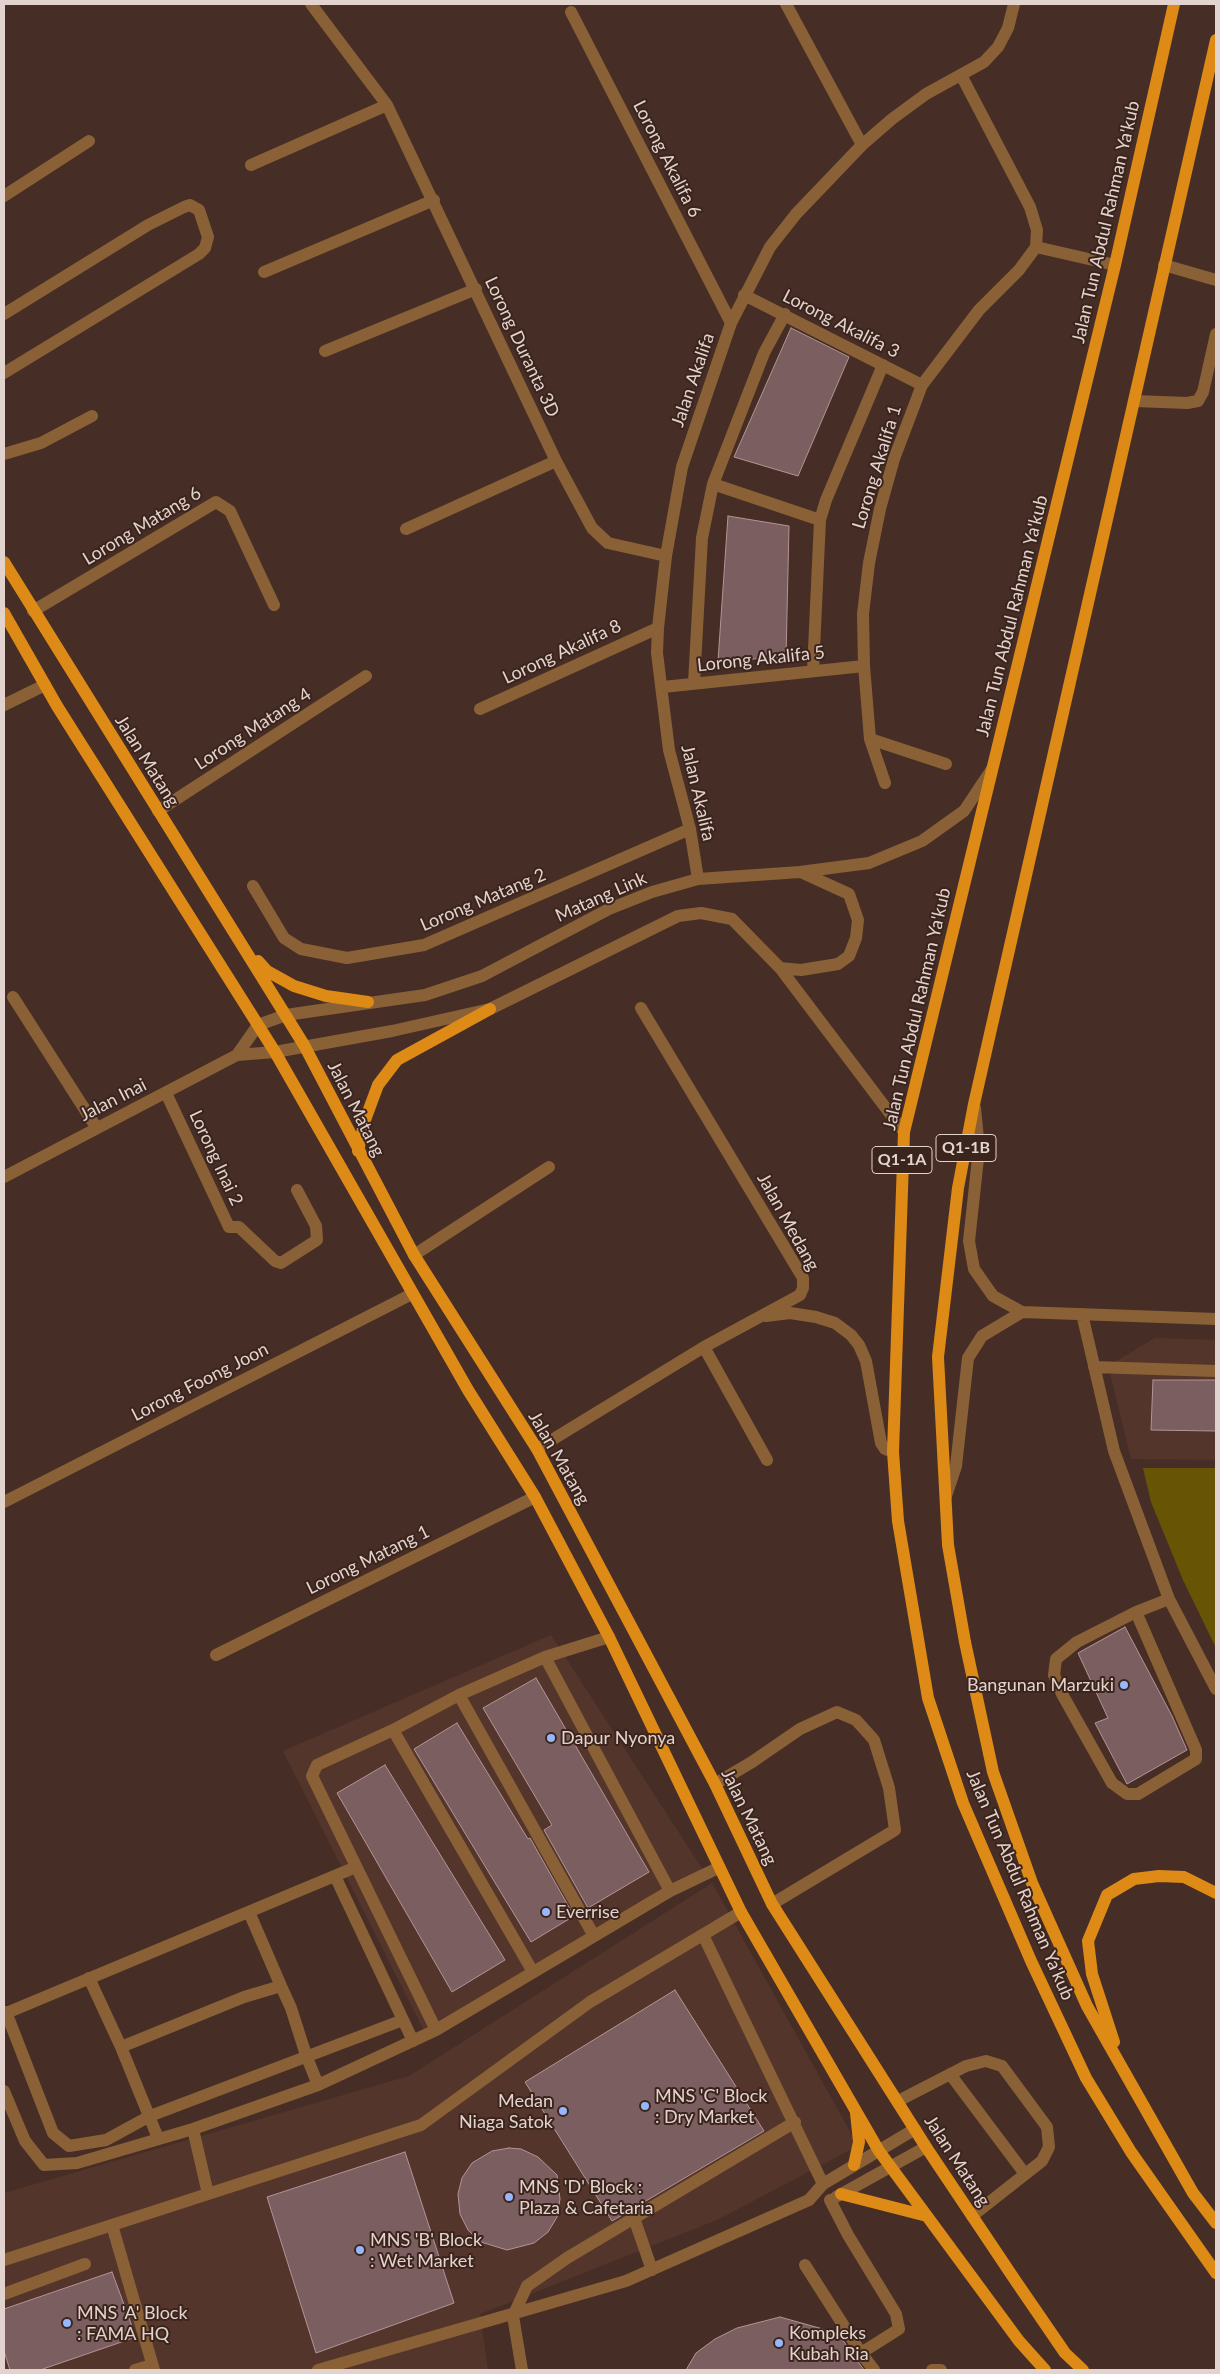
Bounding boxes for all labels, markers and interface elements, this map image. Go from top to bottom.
street label: Lorong Akalifa 6 [628,97,706,221]
street label: Jalan Tun Abdul Rahman Ya'kub [1068,99,1144,345]
street label: Lorong Duranta 3D [480,273,564,421]
street label: Lorong Akalifa 3 [779,285,903,363]
street label: Jalan Akalifa [667,330,719,430]
street label: Lorong Akalifa 1 [848,403,906,531]
street label: Lorong Matang 6 [79,482,205,570]
street label: Jalan Tun Abdul Rahman Ya'kub [972,493,1052,739]
street label: Lorong Akalifa 8 [499,615,625,689]
street label: Lorong Akalifa 5 [696,642,826,676]
street label: Lorong Matang 4 [191,683,315,775]
street label: Jalan Matang [110,711,184,811]
street label: Jalan Akalifa [676,743,720,843]
street label: Lorong Matang 2 [417,864,549,936]
street label: Matang Link [552,867,650,927]
street label: Jalan Tun Abdul Rahman Ya'kub [879,886,955,1132]
street label: Jalan Matang [323,1058,389,1160]
street label: Jalan Inai [76,1074,150,1126]
street label: Lorong Inai 2 [185,1107,247,1209]
road number: Q1-1B [936,1134,996,1162]
road number: Q1-1A [872,1146,932,1174]
street label: Jalan Medang [752,1169,824,1275]
street label: Lorong Foong Joon [128,1338,272,1426]
street label: Jalan Matang [524,1408,594,1508]
street label: Lorong Matang 1 [303,1521,433,1599]
place label: Bangunan Marzuki [967,1674,1114,1696]
marker: Bangunan Marzuki [1118,1679,1130,1691]
place label: Dapur Nyonya [561,1727,675,1749]
marker: Dapur Nyonya [545,1732,557,1744]
street label: Jalan Matang [716,1765,782,1869]
street label: Jalan Tun Abdul Rahman Ya'kub [962,1767,1078,2003]
place label: Everrise [556,1901,619,1923]
marker: Everrise [540,1906,552,1918]
place label: MNS 'C' Block : Dry Market [655,2085,767,2128]
place label: Medan Niaga Satok [459,2090,553,2132]
marker: MNS 'C' Block : Dry Market [639,2100,651,2112]
marker: Medan Niaga Satok [557,2105,569,2117]
street label: Jalan Matang [920,2111,994,2211]
place label: MNS 'D' Block : Plaza & Cafetaria [519,2176,654,2218]
marker: MNS 'D' Block : Plaza & Cafetaria [503,2191,515,2203]
place label: MNS 'B' Block : Wet Market [370,2229,482,2272]
marker: MNS 'B' Block : Wet Market [354,2244,366,2256]
place label: MNS 'A' Block : FAMA HQ [77,2302,188,2344]
marker: MNS 'A' Block : FAMA HQ [61,2317,73,2329]
place label: Kompleks Kubah Ria [789,2322,869,2364]
marker: Kompleks Kubah Ria [773,2337,785,2349]

